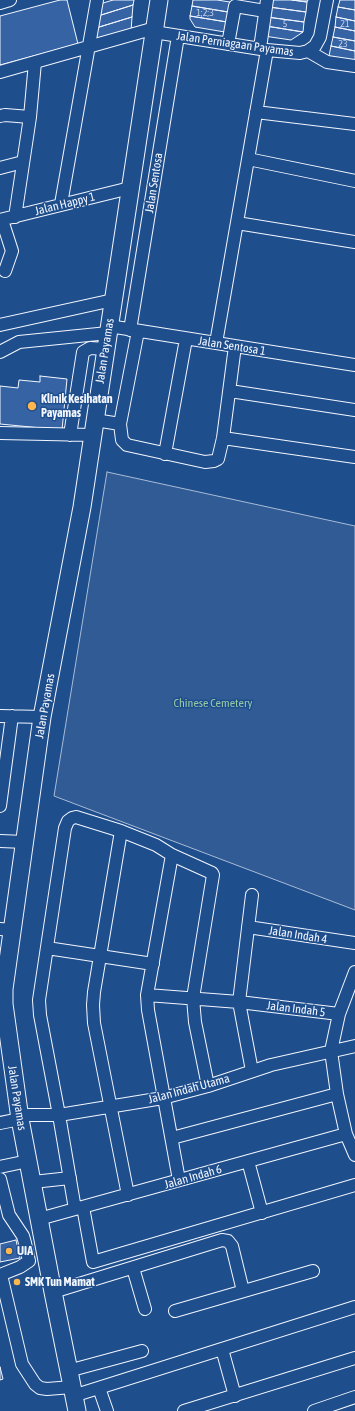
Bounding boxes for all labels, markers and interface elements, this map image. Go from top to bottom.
house number: 1;2;3 [196,7,214,19]
house number: 5 [283,18,287,30]
house number: 21 [340,18,350,30]
street label: Jalan Perniagaan Payamas [175,29,295,59]
house number: 23 [338,38,348,50]
street label: Jalan Sentosa [142,152,166,214]
street label: Jalan Happy 1 [33,190,97,218]
street label: Jalan Payamas [93,317,117,385]
street label: Jalan Sentosa 1 [197,334,267,358]
place label: Klinik Kesihatan Payamas [41,392,113,420]
marker: Klinik Kesihatan Payamas [26,400,38,412]
street label: Jalan Payamas [32,672,58,740]
park label: Chinese Cemetery [174,696,252,710]
street label: Jalan Indah 4 [268,923,328,947]
street label: Jalan Indah 5 [266,998,326,1020]
street label: Jalan Payamas [5,1064,29,1132]
street label: Jalan Indah Utama [147,1071,231,1107]
street label: Jalan Indah 6 [163,1162,223,1192]
place label: UIA [17,1244,33,1258]
marker: UIA [4,1246,14,1256]
place label: SMK Tun Mamat [25,1275,95,1289]
marker: SMK Tun Mamat [12,1277,22,1287]

